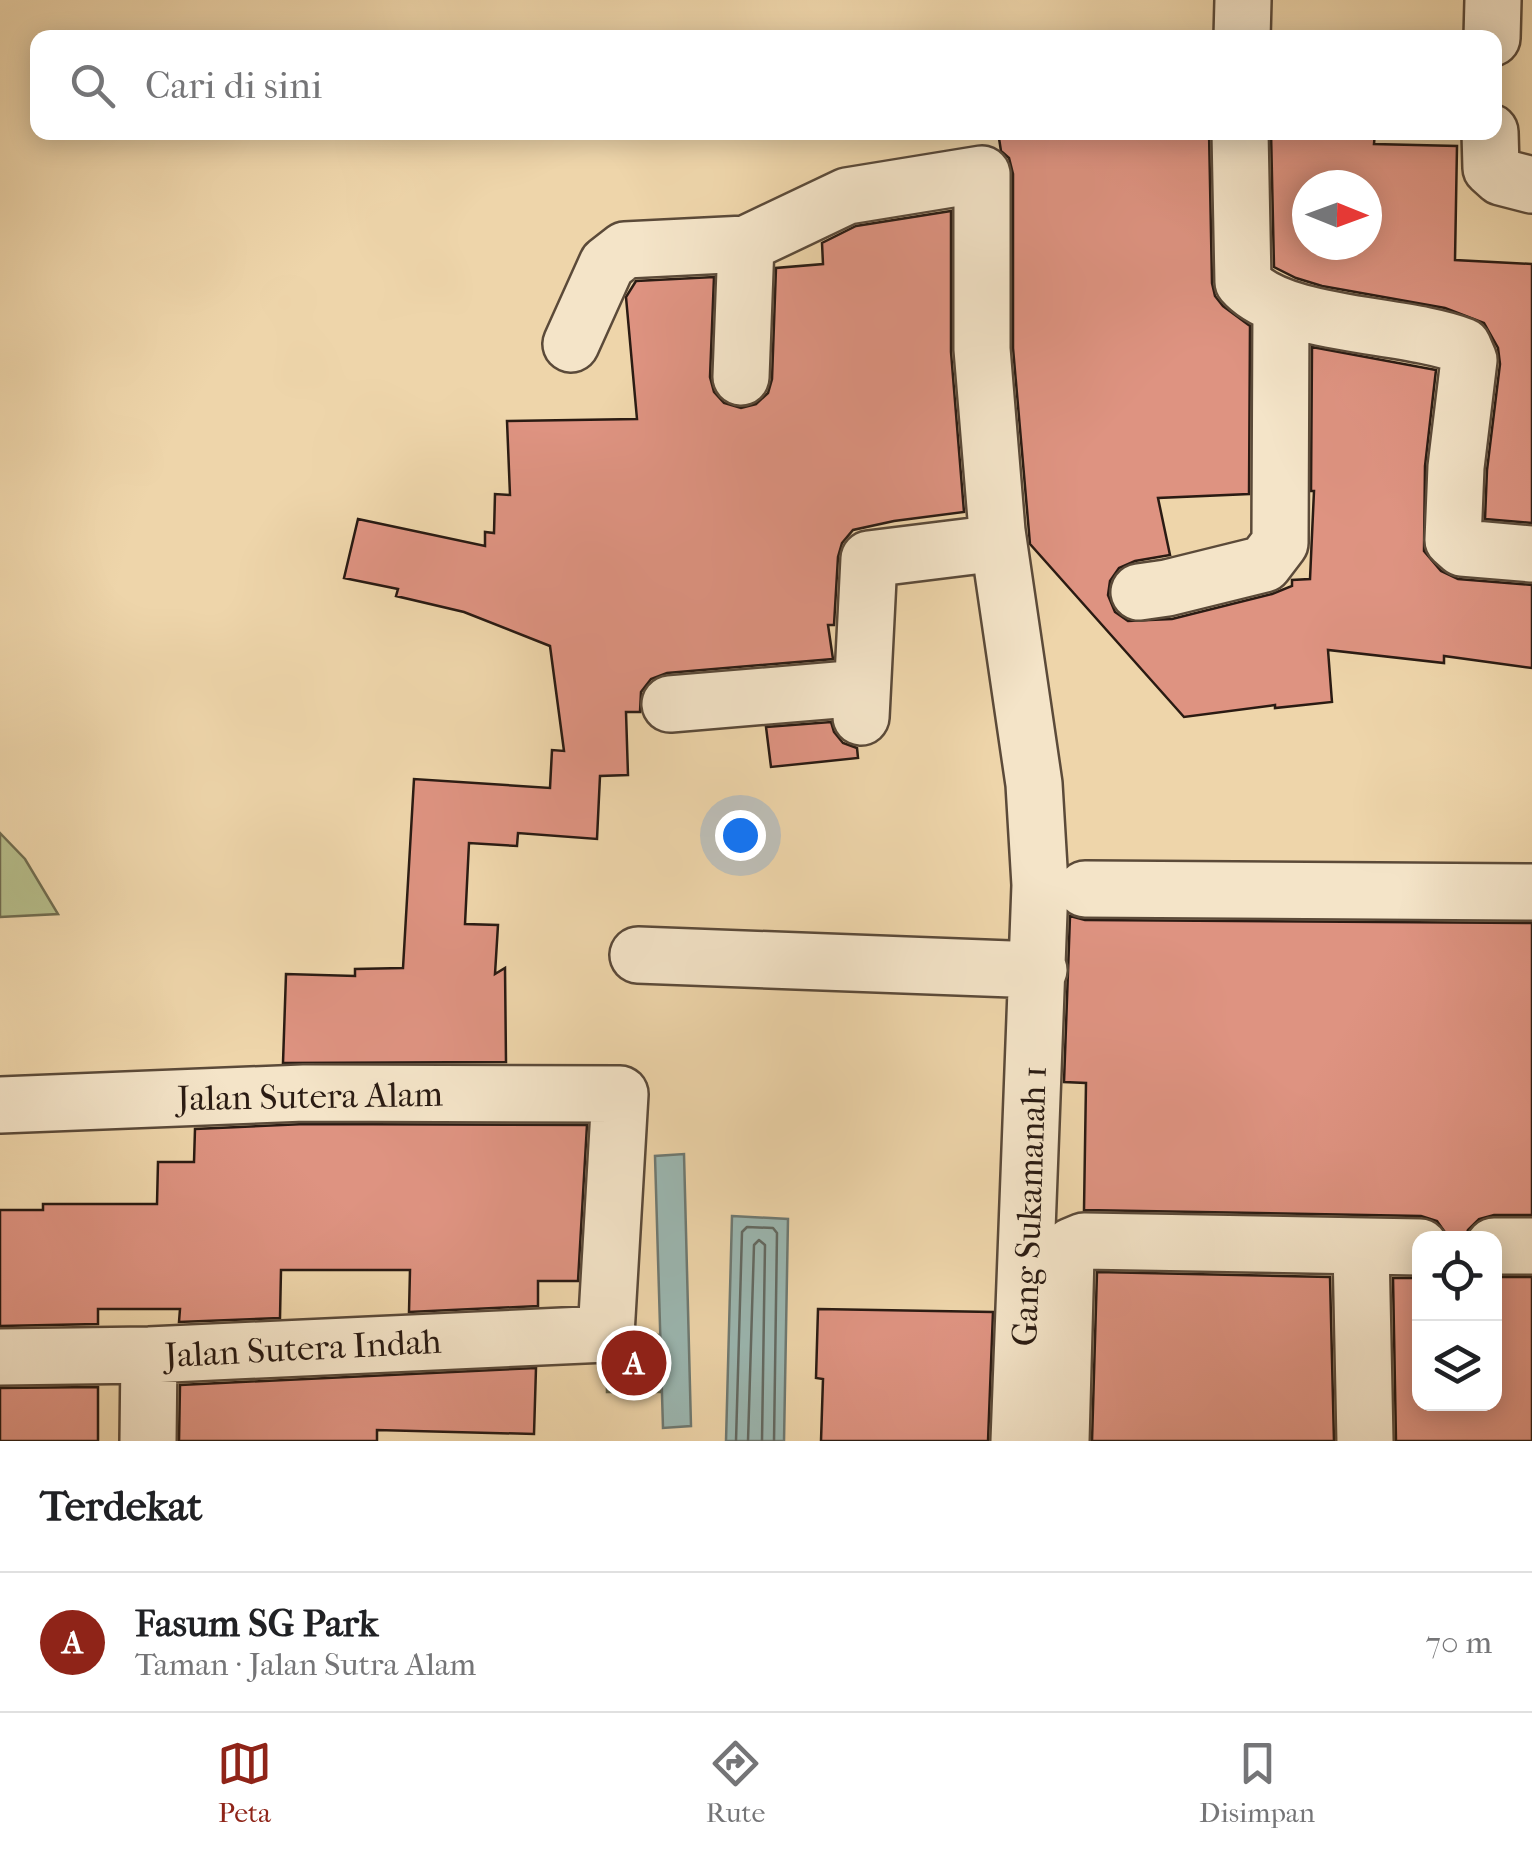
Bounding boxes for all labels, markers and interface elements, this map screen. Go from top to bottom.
search box [30,30,1502,140]
icon: search [65,58,120,113]
text: Cari di sini [145,63,322,108]
north arrow [1292,170,1382,260]
your location [715,810,766,861]
street label: Gang Sukamanah 1 [1004,1065,1055,1347]
street label: Jalan Sutera Alam [174,1074,443,1119]
map controls [1412,1231,1502,1411]
button: locate [1412,1231,1502,1321]
street label: Jalan Sutera Indah [161,1321,443,1376]
button: layers [1412,1321,1502,1411]
pin: A [602,1326,666,1400]
text: Terdekat [40,1482,202,1531]
text: Fasum SG Park [135,1601,378,1646]
text: A [62,1624,83,1661]
text: 70 m [1426,1624,1492,1661]
text: Taman · Jalan Sutra Alam [135,1646,476,1683]
tab: Peta [217,1736,272,1829]
tab: Rute [706,1736,765,1829]
tab: Disimpan [1199,1736,1315,1829]

